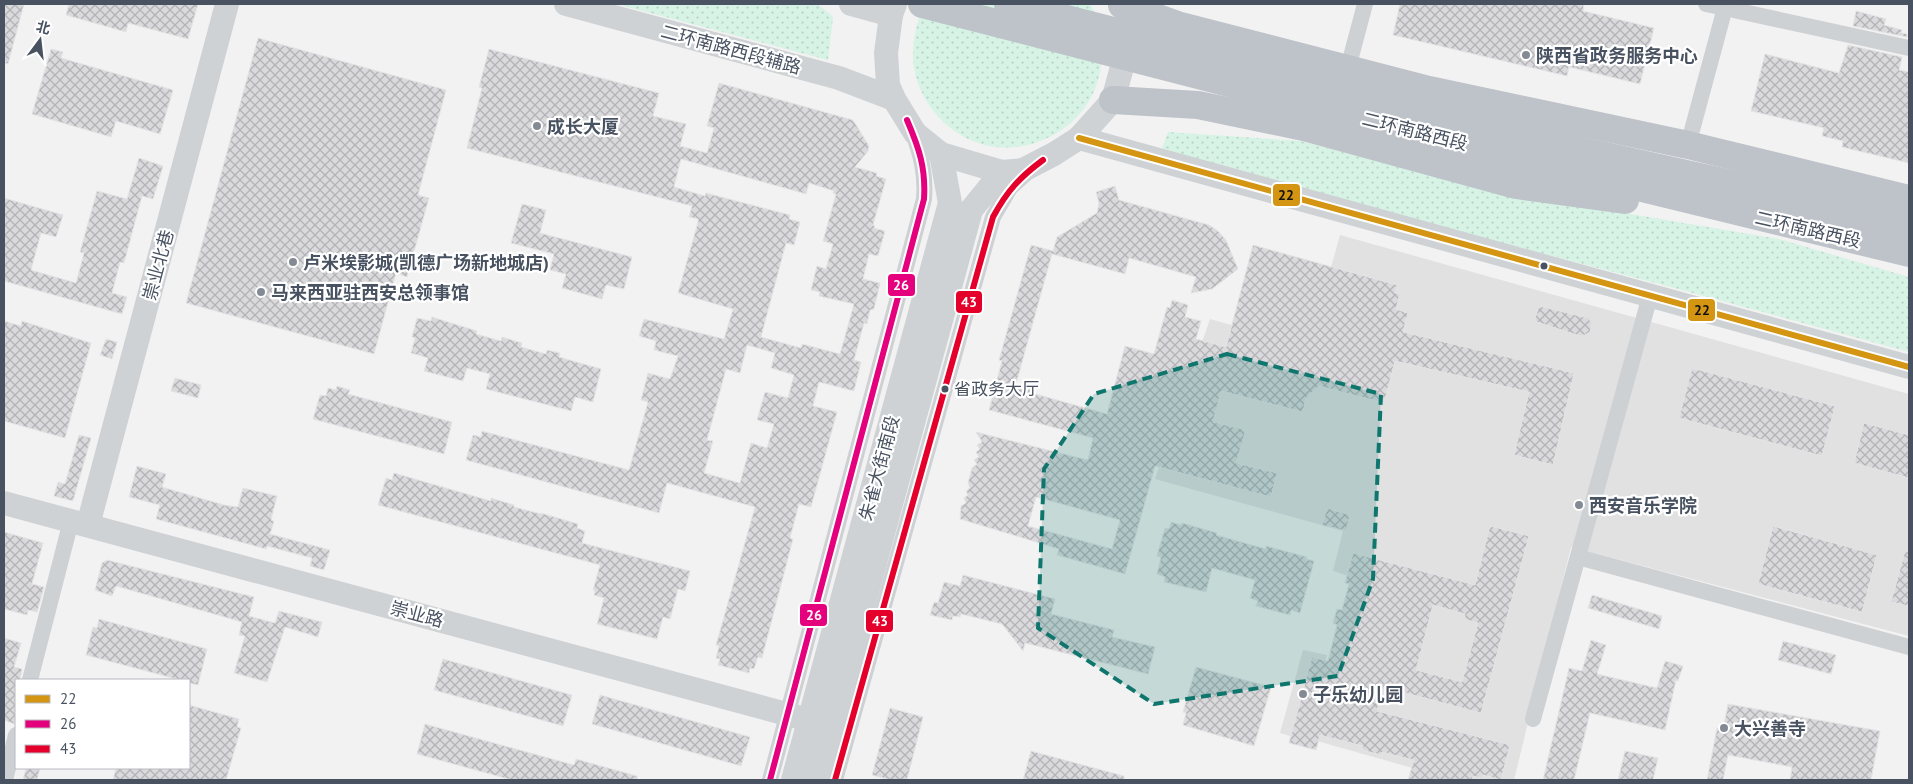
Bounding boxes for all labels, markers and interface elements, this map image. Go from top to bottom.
north arrow [15,15,65,65]
text: 北 [34,17,52,38]
street label: 二环南路西段辅路 [658,19,804,79]
place label: 陕西省政务服务中心 [1536,44,1698,67]
marker: 陕西省政务服务中心 [1520,49,1532,61]
street label: 二环南路西段 [1360,107,1470,155]
place label: 成长大厦 [547,115,619,138]
marker: 成长大厦 [531,120,543,132]
line badge: 22 [1272,183,1301,207]
text: 22 [1278,186,1294,204]
street label: 二环南路西段 [1753,206,1863,252]
street label: 崇业北巷 [138,227,178,303]
place label: 卢米埃影城(凯德广场新地城店) [303,251,549,274]
marker: 卢米埃影城(凯德广场新地城店) [287,256,299,268]
unlabelled marker [1539,261,1549,271]
line badge: 26 [887,273,916,297]
text: 26 [893,276,909,294]
place label: 马来西亚驻西安总领事馆 [271,281,469,304]
marker: 马来西亚驻西安总领事馆 [255,286,267,298]
line badge: 43 [955,290,983,314]
text: 43 [961,293,977,311]
line badge: 22 [1687,298,1716,322]
text: 22 [1694,301,1710,319]
place label: 省政务大厅 [954,378,1039,400]
marker: 省政务大厅 [940,384,950,394]
street label: 朱雀大街南段 [854,413,904,523]
place label: 西安音乐学院 [1589,494,1697,517]
marker: 西安音乐学院 [1573,499,1585,511]
street label: 崇业路 [388,596,446,632]
line badge: 26 [799,603,828,627]
text: 26 [806,606,822,624]
line badge: 43 [865,609,894,633]
text: 43 [872,612,888,630]
legend [15,679,190,769]
place label: 子乐幼儿园 [1313,683,1403,706]
marker: 子乐幼儿园 [1297,688,1309,700]
text: 22 [60,689,76,708]
text: 26 [60,714,76,733]
place label: 大兴善寺 [1734,717,1806,740]
marker: 大兴善寺 [1718,722,1730,734]
text: 43 [60,739,76,758]

